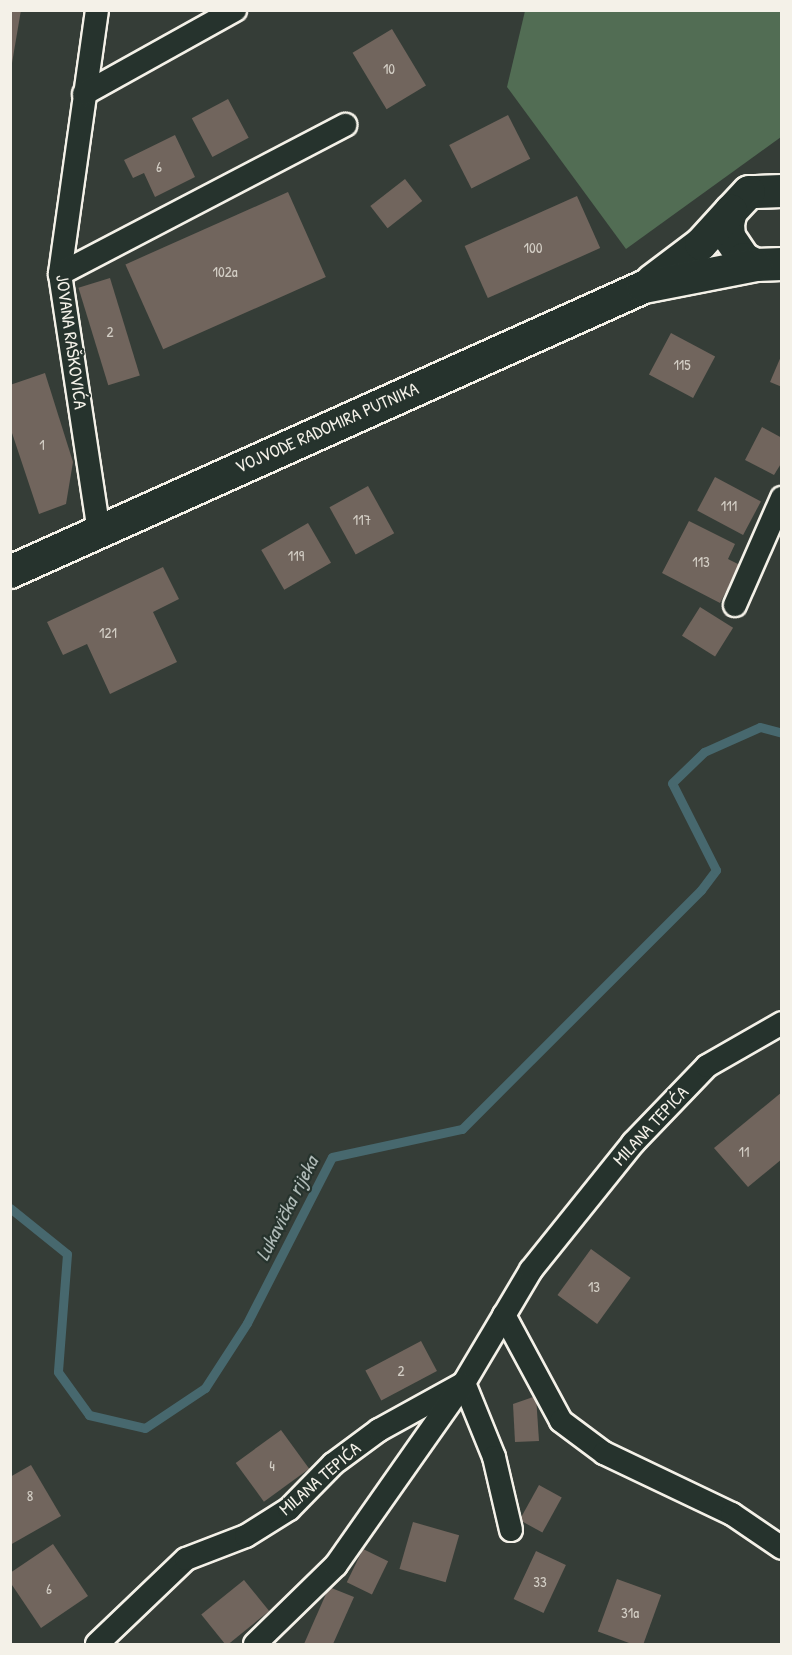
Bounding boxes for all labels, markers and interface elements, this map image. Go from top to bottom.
house number: 10 [383,60,395,78]
house number: 6 [156,158,162,176]
house number: 100 [524,239,542,257]
house number: 102a [212,263,238,281]
street label: JOVANA RAŠKOVIĆA [51,273,91,411]
house number: 2 [106,323,114,341]
house number: 115 [673,356,691,374]
street label: VOJVODE RADOMIRA PUTNIKA [232,378,422,478]
house number: 1 [39,436,45,454]
house number: 111 [721,497,737,515]
house number: 117 [353,511,371,529]
house number: 119 [288,547,304,565]
house number: 113 [692,553,710,571]
house number: 121 [99,624,117,642]
street label: MILANA TEPIĆA [609,1082,693,1170]
house number: 11 [739,1143,749,1161]
water label: Lukavička rijeka [250,1152,322,1264]
house number: 13 [588,1278,600,1296]
house number: 2 [397,1362,405,1380]
street label: MILANA TEPIĆA [275,1438,365,1520]
house number: 4 [269,1457,275,1475]
house number: 8 [27,1487,33,1505]
house number: 33 [533,1573,547,1591]
house number: 6 [46,1580,52,1598]
house number: 31a [621,1604,639,1622]

